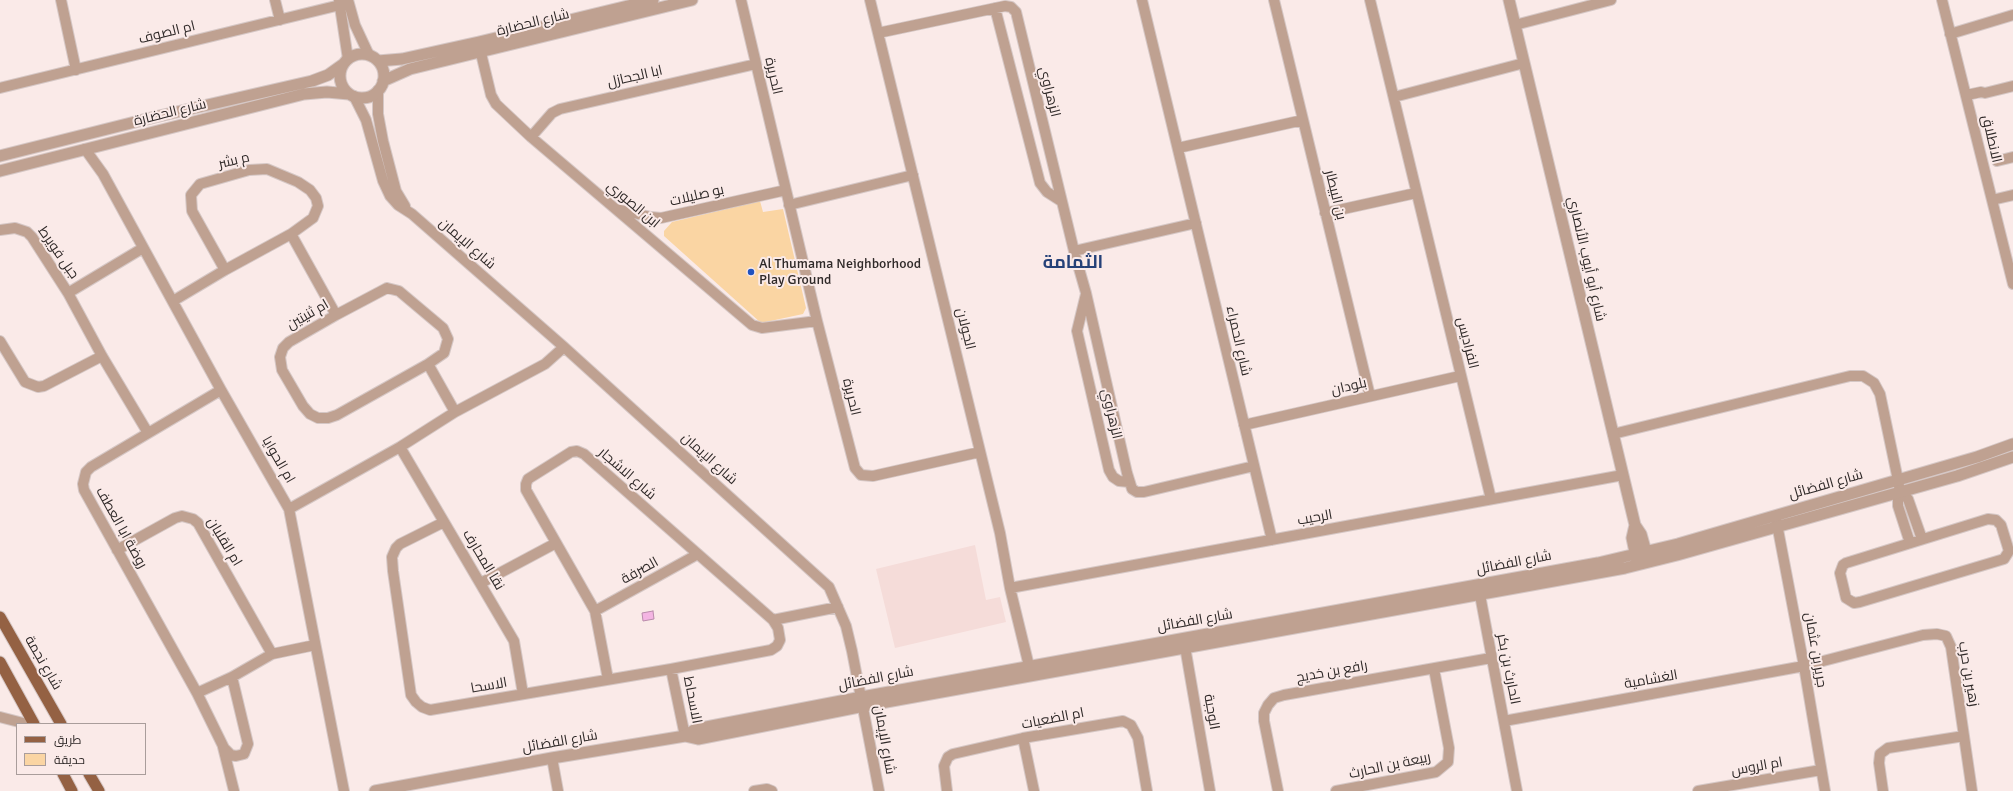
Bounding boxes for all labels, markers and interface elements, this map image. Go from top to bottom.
street label: شارع الحضارة [495,6,571,40]
street label: ام الصوف [137,18,197,48]
street label: الحريرة [761,56,785,96]
street label: ابا الجحازل [606,62,664,92]
street label: الزهراوي [1035,65,1063,119]
street label: شارع الحضارة [132,96,208,130]
street label: الانطلاق [1977,113,2005,165]
street label: م بشر [217,149,251,173]
street label: بن البيطار [1321,168,1349,222]
street label: ابن الصوري [603,178,663,232]
street label: بو صليلات [668,182,726,210]
street label: شارع أبو أيوب الأنصاري [1563,195,1609,323]
street label: شارع الإيمان [435,215,499,273]
street label: جبل فويرط [34,224,82,282]
district label: الثمامة [1043,252,1103,274]
place label: Al Thumama Neighborhood Play Ground [759,256,921,288]
marker: Al Thumama Neighborhood Play Ground [746,267,756,277]
street label: ام ثنيتين [284,296,332,334]
street label: شارع الحمراء [1222,304,1254,378]
street label: الجولان [952,306,978,352]
street label: الفراديس [1453,316,1481,370]
street label: بلودان [1330,375,1368,399]
street label: الحريرة [838,377,864,417]
street label: الزهراوي [1097,387,1125,441]
street label: شارع الإيمان [678,429,740,489]
street label: ام الحوايا [258,434,298,486]
street label: شارع الاشجار [595,444,659,504]
street label: شارع الفضائل [1787,466,1865,504]
street label: روضة ابا العطف [92,484,150,572]
street label: الرحيب [1296,507,1334,529]
street label: ام القلبان [203,515,245,569]
street label: نقا المحارف [458,527,508,593]
street label: شارع الفضائل [1475,547,1553,579]
street label: الصرفة [618,554,662,588]
street label: شارع الفضائل [1156,606,1234,636]
street label: جرير بن عثمان [1800,611,1830,689]
street label: الحارث بن بكر [1493,632,1523,706]
street label: شارع نجمة [21,633,65,693]
street label: زهير بن حرب [1954,640,1982,708]
street label: رافع بن خديج [1295,657,1369,687]
street label: شارع الفضائل [837,663,915,695]
street label: الغشامية [1623,667,1679,693]
street label: الاسحا [469,675,509,697]
street label: الاسحاط [679,675,705,725]
street label: الوجبة [1200,693,1222,731]
street label: شارع الإيمان [870,704,898,776]
street label: ام الضعيات [1020,705,1086,733]
legend [16,723,146,775]
street label: شارع الفضائل [521,727,599,757]
text: طريق [54,733,81,748]
street label: ربيعة بن الحارث [1348,749,1432,783]
text: حديقة [54,753,85,768]
street label: ام الروس [1730,754,1784,780]

